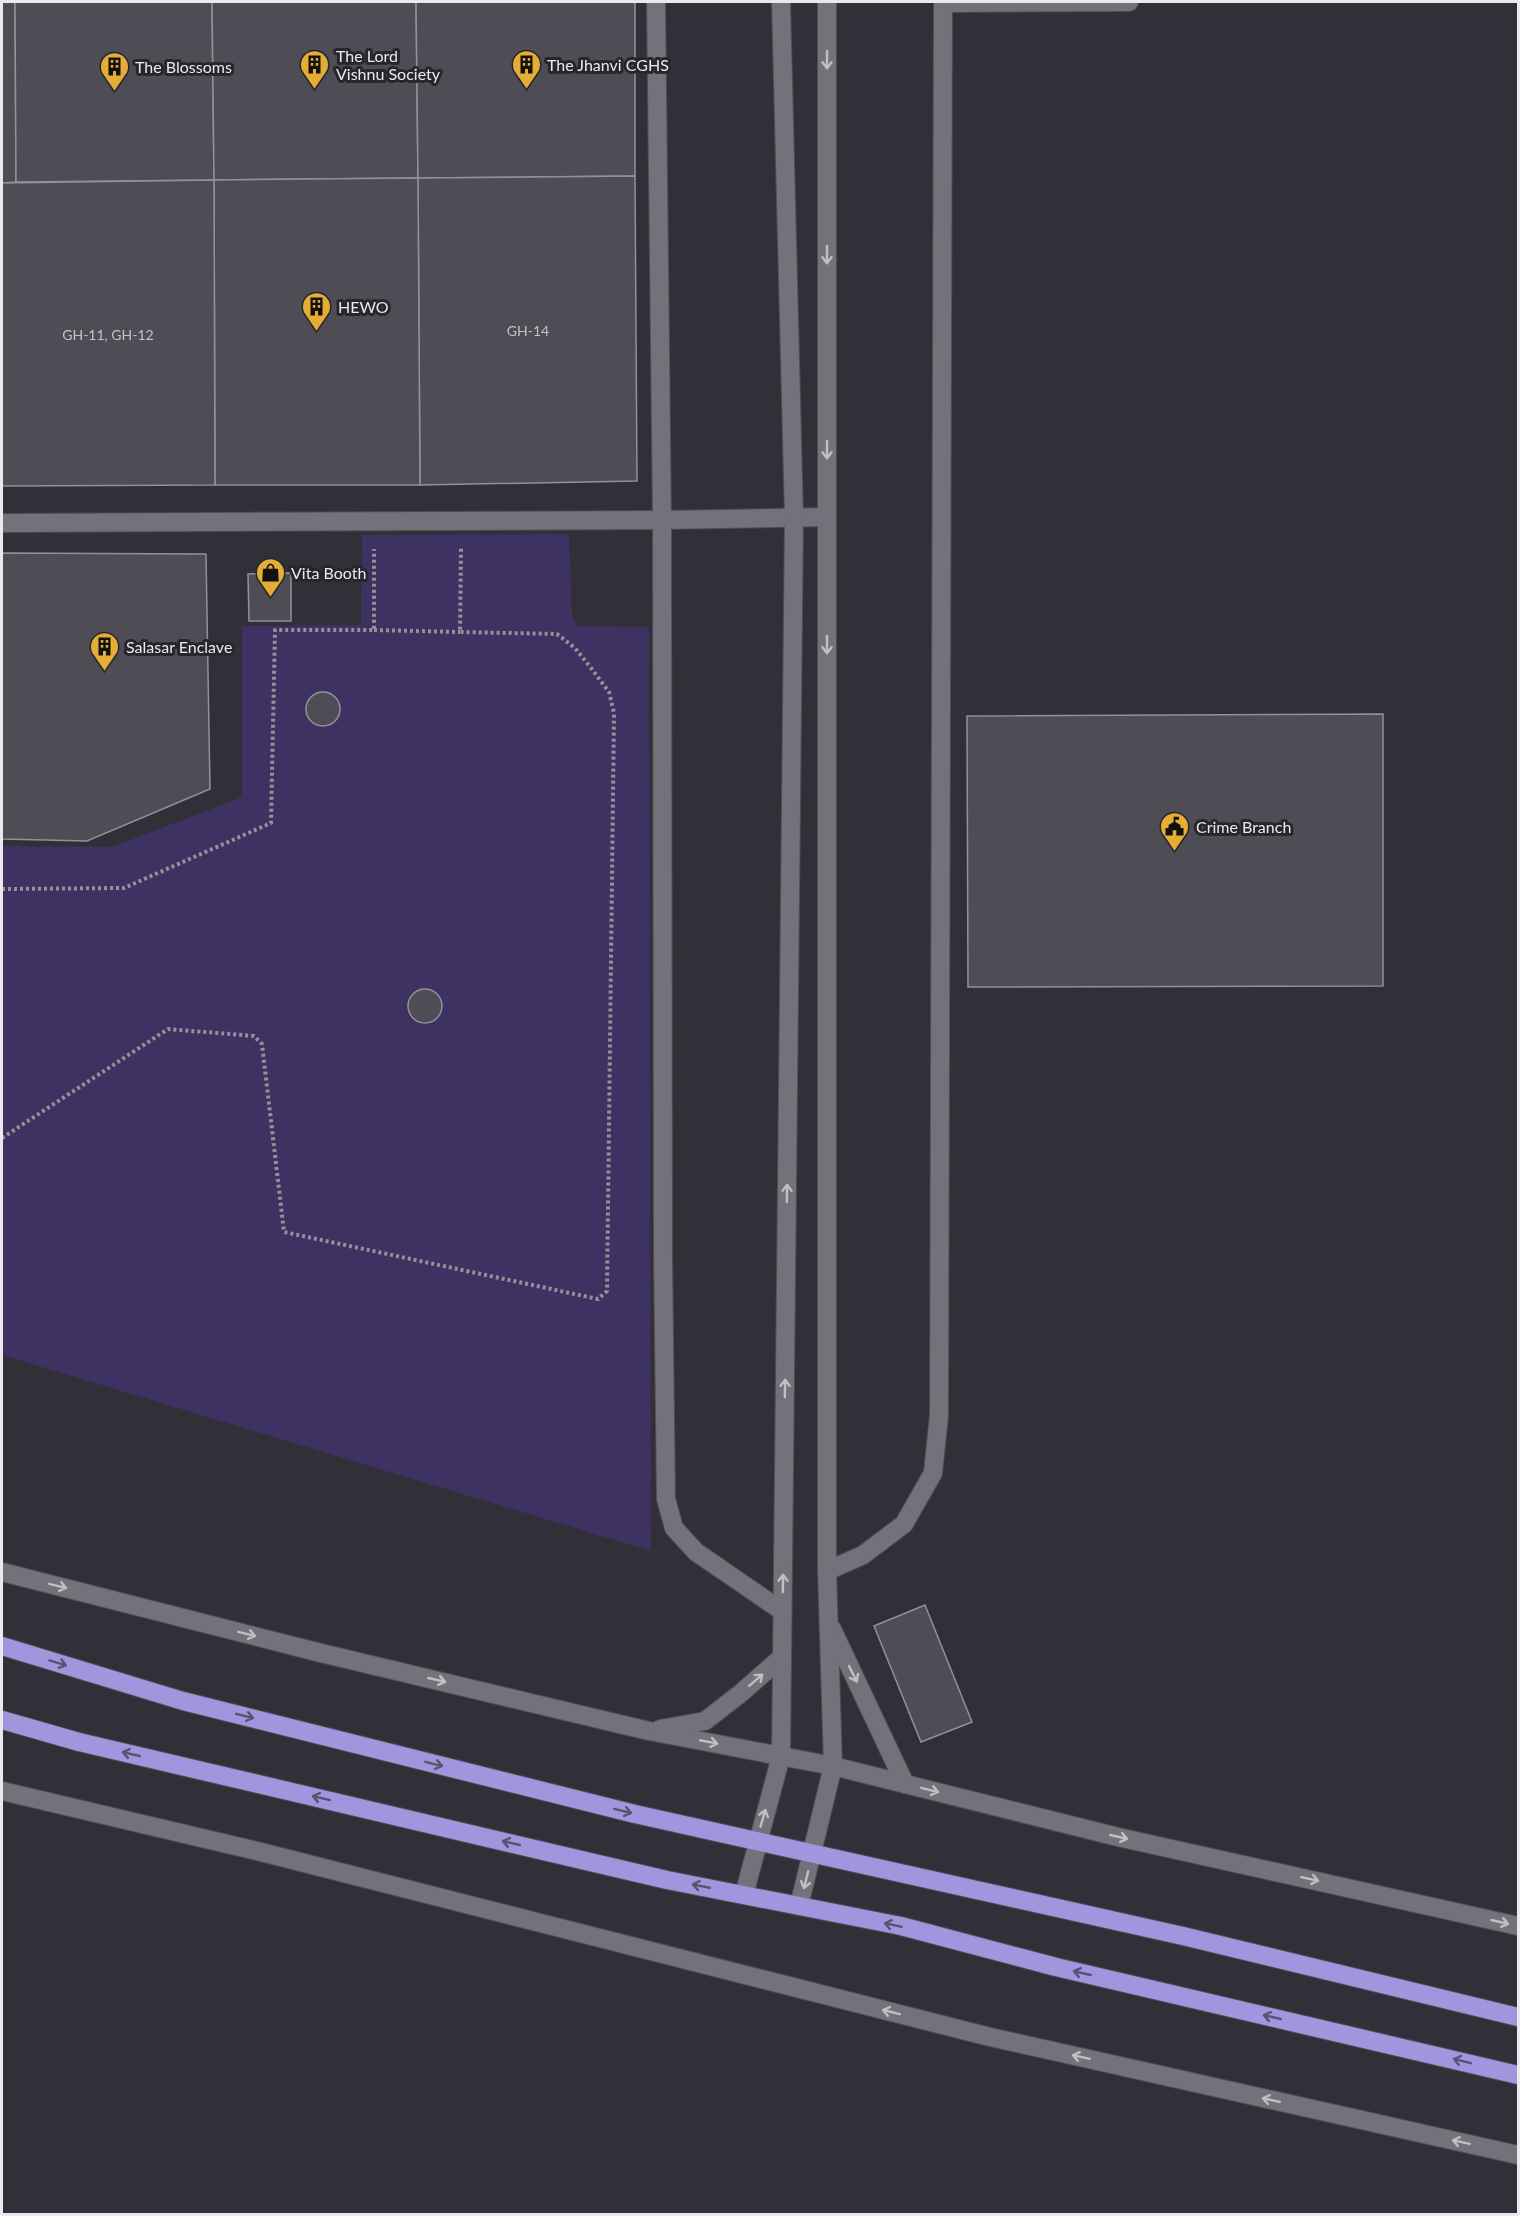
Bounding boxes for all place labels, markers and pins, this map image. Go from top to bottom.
place label: The Lord Vishnu Society [336,46,441,83]
building icon: The Lord Vishnu Society [299,48,331,90]
building icon: The Jhanvi CGHS [510,48,542,90]
building icon: The Blossoms [98,50,130,92]
place label: The Jhanvi CGHS [547,55,669,74]
place label: The Blossoms [135,57,232,76]
building icon: HEWO [301,290,333,332]
place label: HEWO [338,297,389,316]
shop icon: Vita Booth [254,556,286,598]
place label: Vita Booth [291,563,366,582]
building icon: Salasar Enclave [89,630,121,672]
place label: Salasar Enclave [126,637,232,656]
public building icon: Crime Branch [1159,810,1191,852]
place label: Crime Branch [1196,817,1291,836]

